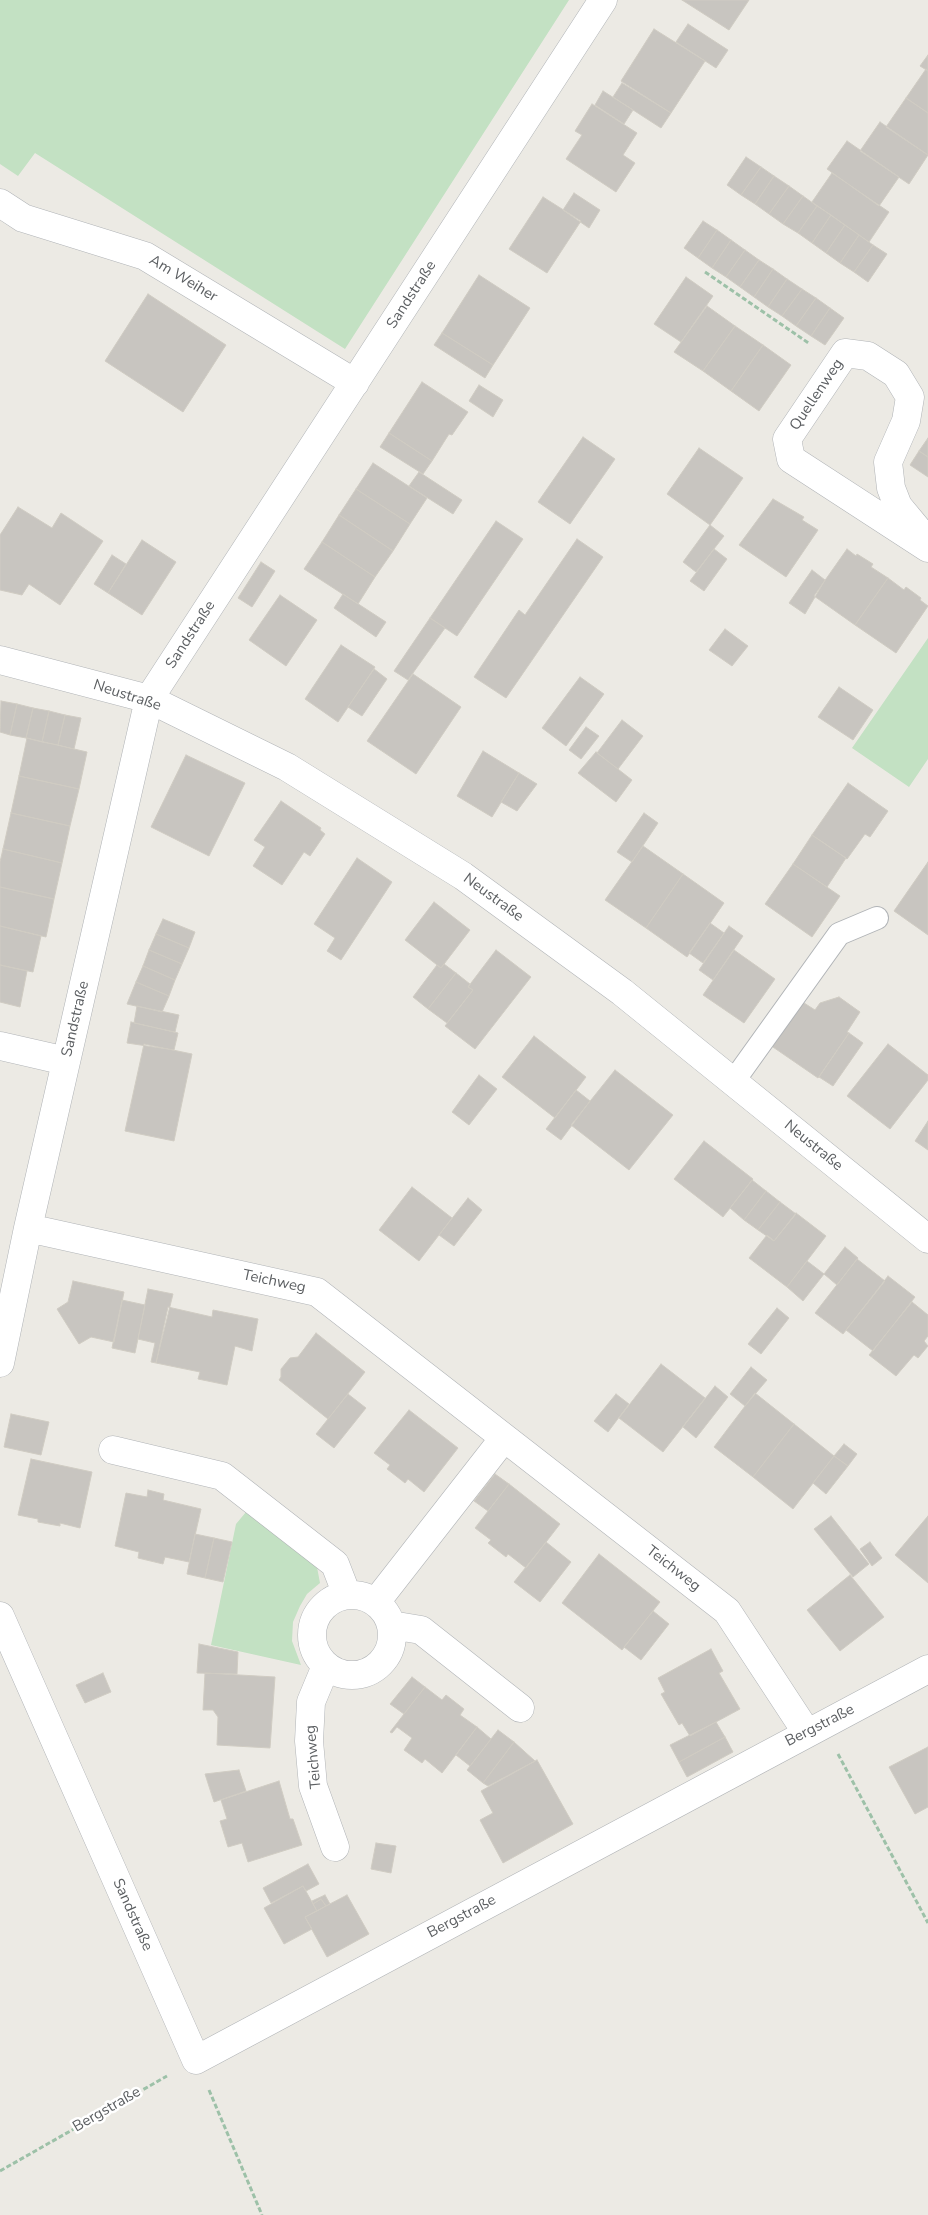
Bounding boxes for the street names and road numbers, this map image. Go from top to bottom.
street label: Am Weiher [146,252,220,306]
street label: Sandstraße [383,258,441,332]
street label: Quellenweg [786,356,848,434]
street label: Sandstraße [162,598,220,672]
street label: Neustraße [91,677,163,715]
street label: Neustraße [459,870,527,926]
street label: Sandstraße [59,979,93,1059]
street label: Neustraße [780,1117,846,1175]
street label: Teichweg [241,1267,307,1297]
street label: Teichweg [642,1542,704,1596]
street label: Bergstraße [782,1701,858,1751]
street label: Teichweg [302,1724,326,1790]
street label: Sandstraße [108,1876,156,1954]
street label: Bergstraße [425,1891,499,1943]
street label: Bergstraße [70,2083,144,2137]

